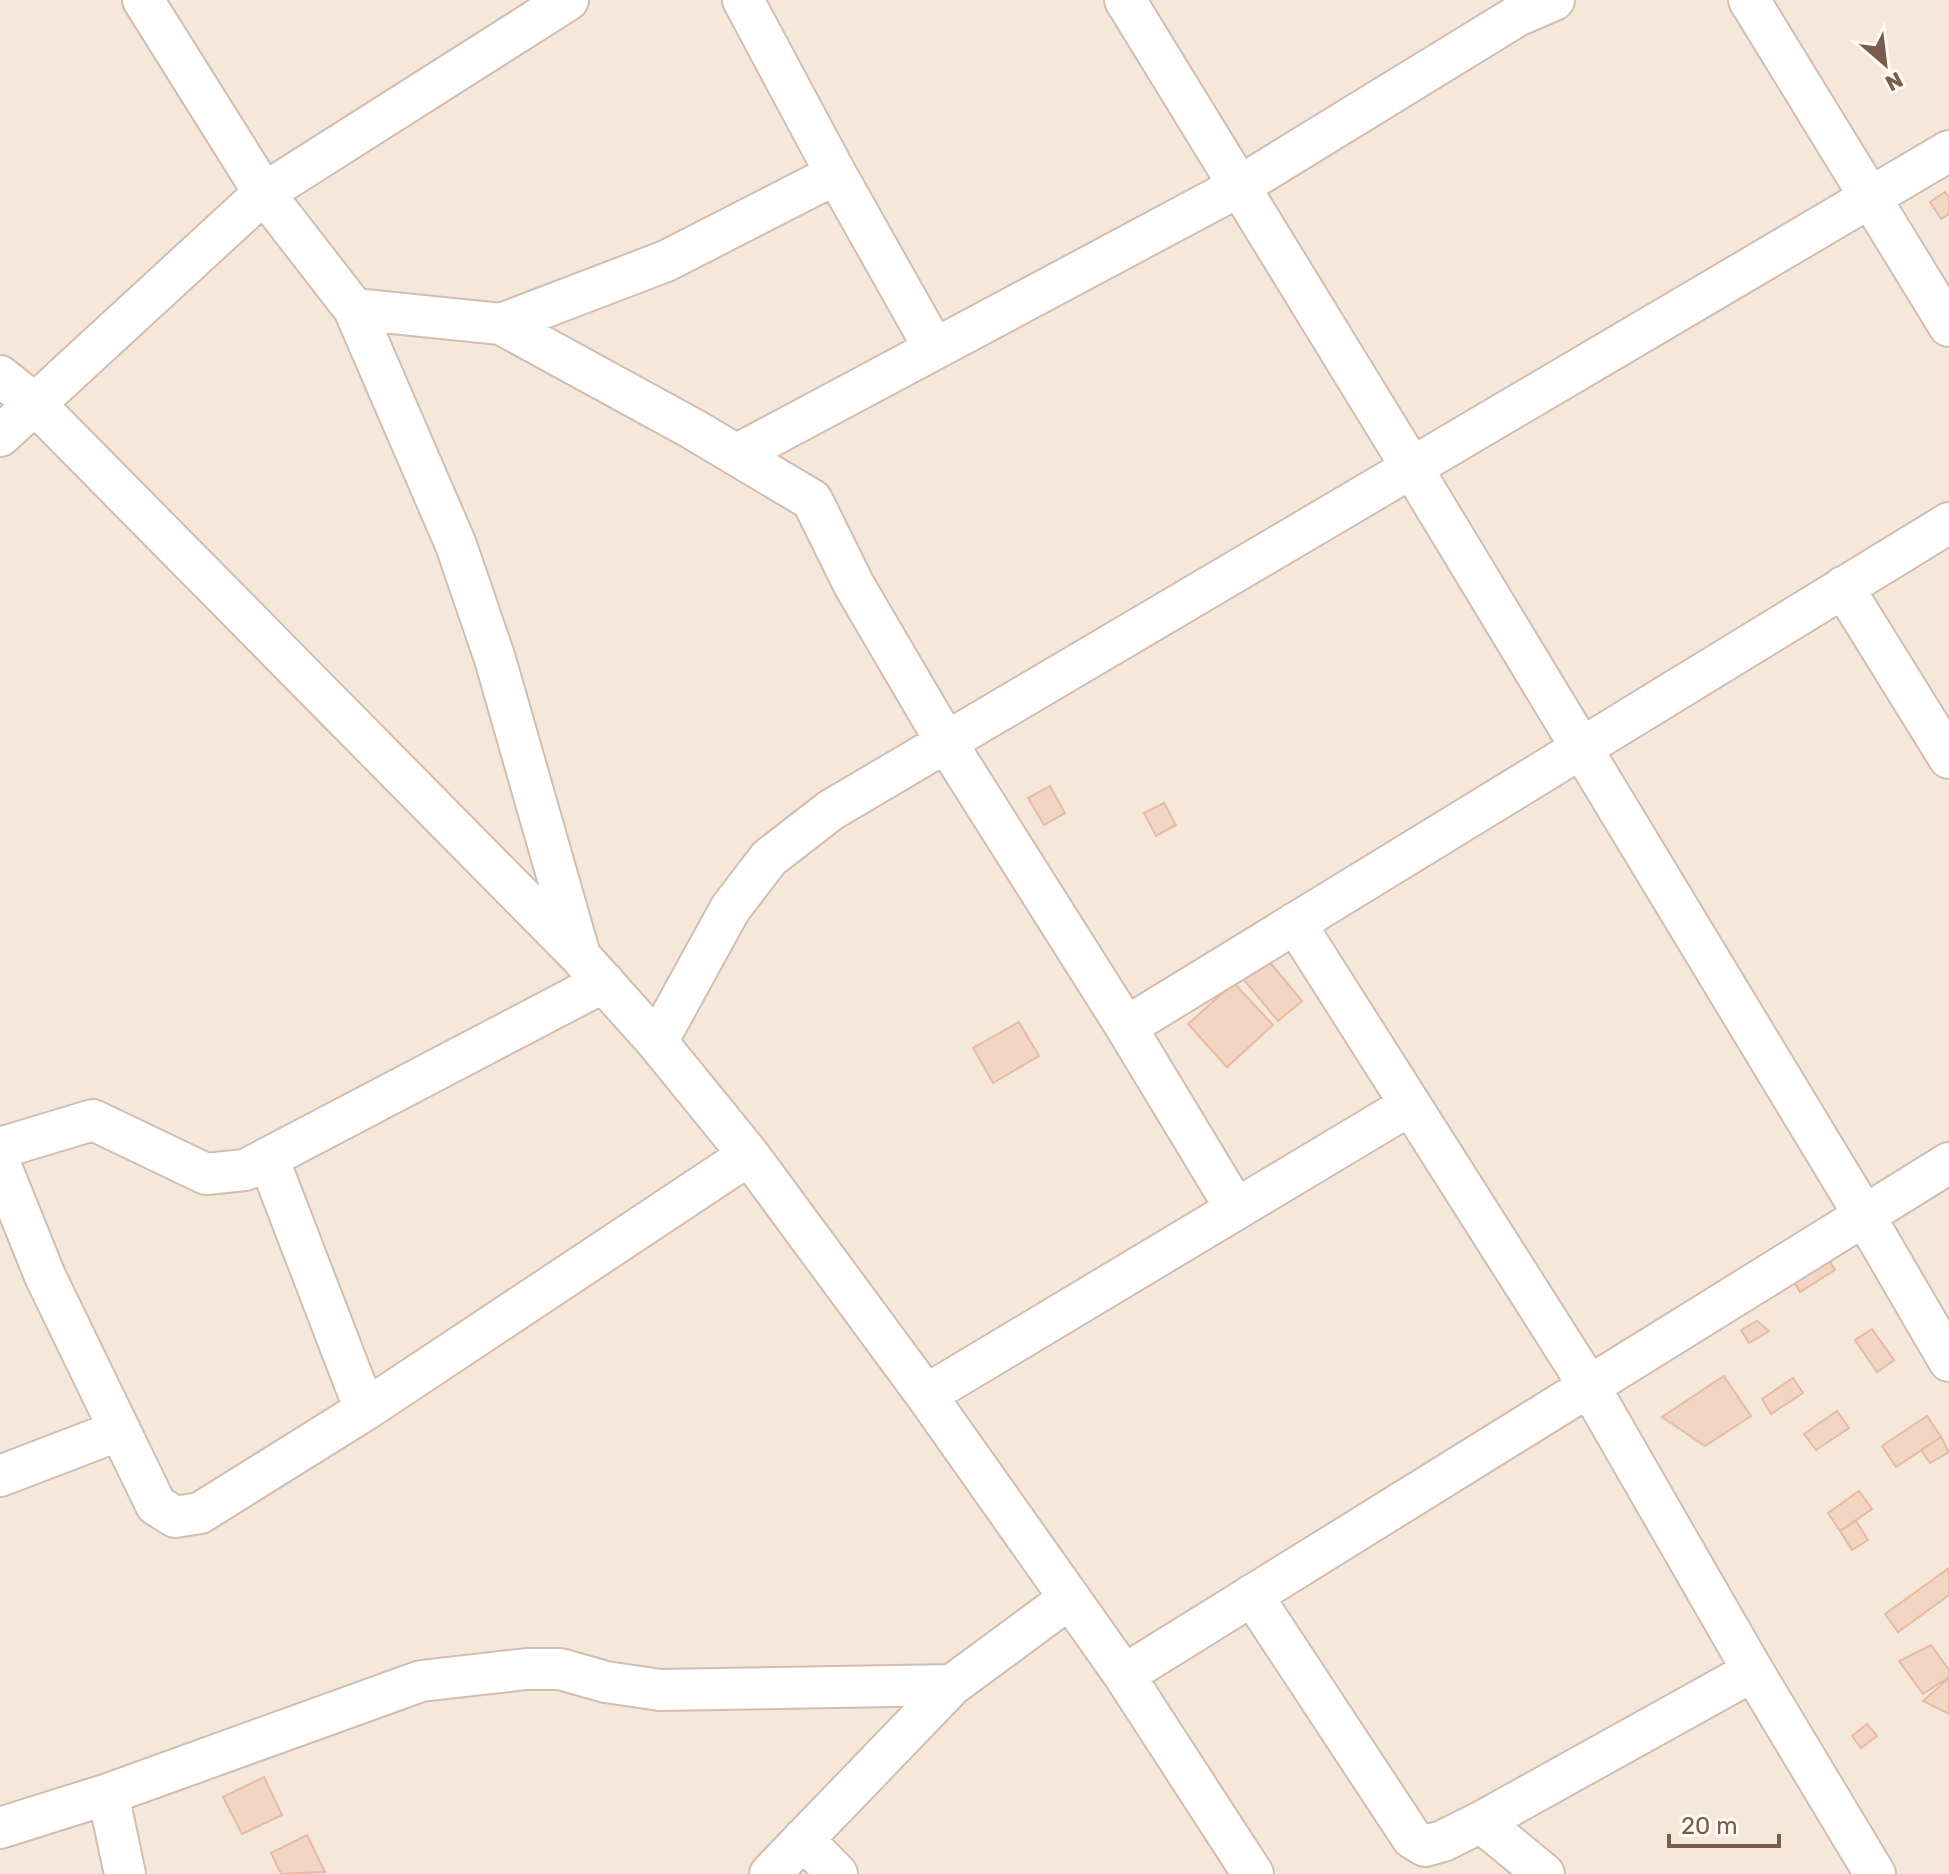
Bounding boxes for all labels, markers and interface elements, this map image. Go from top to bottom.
north arrow [1845,24,1925,104]
text: N [1881,66,1907,97]
scale bar [1669,1798,1779,1848]
text: 20 m [1681,1812,1738,1840]

